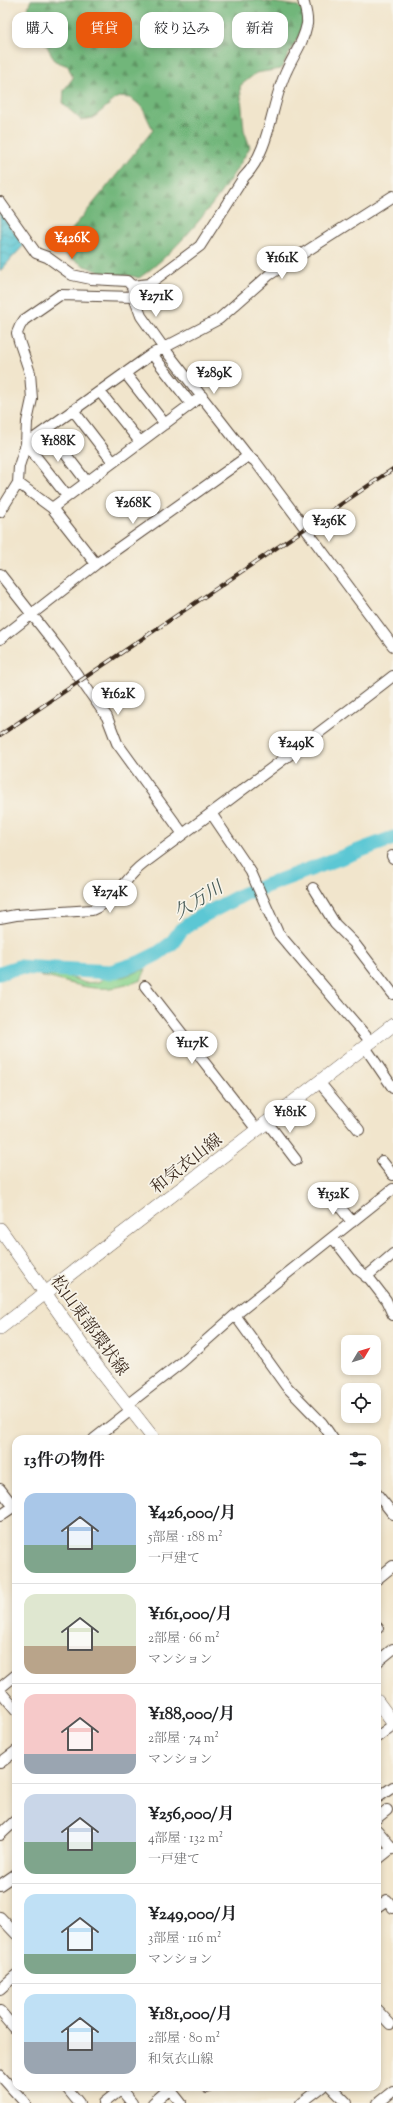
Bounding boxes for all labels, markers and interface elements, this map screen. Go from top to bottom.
chip: 購入 [12,12,68,48]
chip: 賃貸 [76,12,132,48]
chip: 絞り込み [140,12,224,48]
chip: 新着 [232,12,288,48]
pin: ¥426K [44,226,100,260]
text: ¥426K [54,230,90,248]
pin: ¥161K [254,246,310,280]
text: ¥161K [266,250,298,268]
pin: ¥271K [128,284,184,318]
text: ¥271K [139,288,173,306]
pin: ¥289K [186,361,242,395]
text: ¥289K [196,365,232,383]
pin: ¥188K [30,429,86,463]
text: ¥188K [40,433,76,451]
pin: ¥268K [105,491,161,525]
text: ¥268K [115,495,151,513]
pin: ¥256K [301,509,357,543]
text: ¥256K [312,513,346,531]
pin: ¥162K [90,682,146,716]
text: ¥162K [101,686,135,704]
pin: ¥249K [268,731,324,765]
text: ¥249K [278,735,314,753]
water label: 久万川 [169,875,231,927]
pin: ¥274K [82,880,138,914]
text: ¥274K [92,884,128,902]
pin: ¥117K [164,1031,220,1065]
text: ¥117K [175,1035,209,1053]
pin: ¥181K [262,1100,318,1134]
text: ¥181K [273,1104,307,1122]
street label: 和気衣山線 [146,1129,228,1200]
pin: ¥152K [305,1182,361,1216]
text: ¥152K [317,1186,349,1204]
street label: 松山東部環状線 [44,1271,133,1381]
north arrow [341,1335,381,1375]
map controls [341,1335,381,1423]
button: locate [341,1383,381,1423]
icon: filters [347,1448,369,1470]
text: 13件の物件 [24,1449,105,1473]
text: ¥426,000/月 [148,1502,237,1526]
icon: home [56,1509,104,1557]
text: 5部屋 · 188 m² [148,1529,223,1547]
text: 一戸建て [148,1550,200,1568]
text: ¥161,000/月 [148,1603,233,1627]
icon: home [56,1610,104,1658]
text: 2部屋 · 66 m² [148,1630,220,1648]
text: マンション [148,1651,212,1669]
text: ¥188,000/月 [148,1703,236,1727]
icon: home [56,1710,104,1758]
text: 2部屋 · 74 m² [148,1730,219,1748]
text: マンション [148,1751,212,1769]
text: ¥256,000/月 [148,1803,235,1827]
icon: home [56,1810,104,1858]
text: 4部屋 · 132 m² [148,1830,223,1848]
text: 一戸建て [148,1851,200,1869]
text: ¥249,000/月 [148,1903,237,1927]
icon: home [56,1910,104,1958]
text: 3部屋 · 116 m² [148,1930,221,1948]
text: マンション [148,1951,212,1969]
text: ¥181,000/月 [148,2003,233,2027]
icon: home [56,2010,104,2058]
text: 2部屋 · 80 m² [148,2030,220,2048]
text: 和気衣山線 [148,2051,213,2069]

